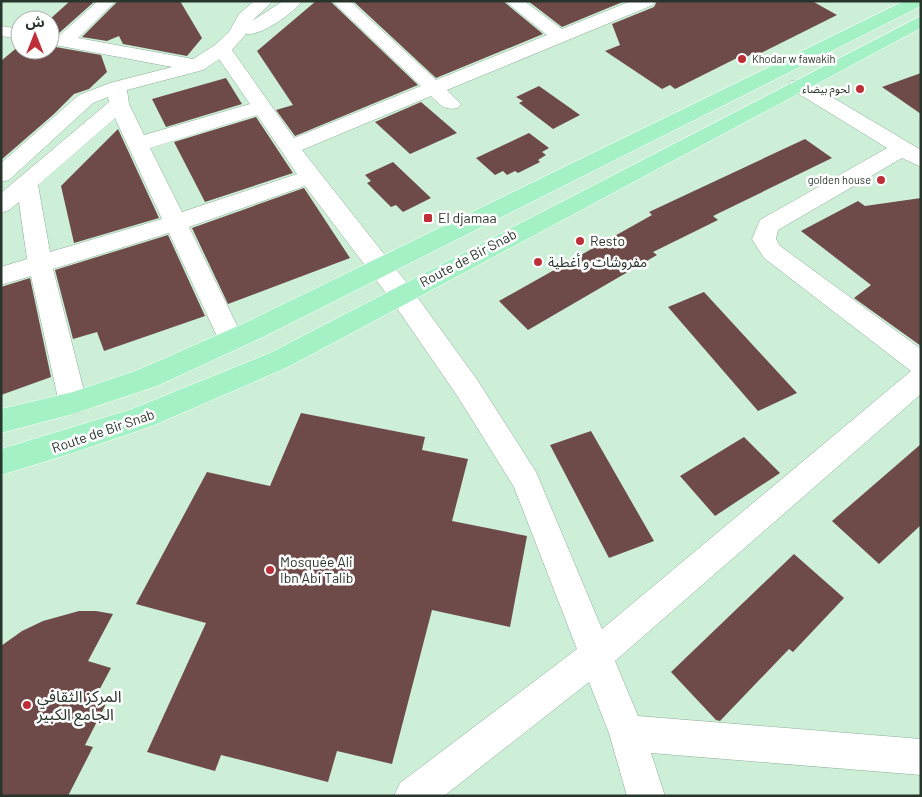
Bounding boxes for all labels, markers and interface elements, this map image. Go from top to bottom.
north arrow [10,10,60,60]
text: ش [25,13,45,30]
place label: Khodar w fawakih [752,52,836,65]
marker: Khodar w fawakih [736,53,748,65]
place label: لحوم بيضاء [802,82,850,97]
marker: لحوم بيضاء [854,83,866,95]
place label: golden house [808,173,871,186]
marker: golden house [875,174,887,186]
place label: El djamaa [438,209,497,226]
marker: El djamaa [422,212,434,224]
street label: Route de Bir Snab [416,225,519,290]
place label: Resto [590,232,625,249]
marker: Resto [574,235,586,247]
place label: مفروشات و أغطية [548,253,647,271]
marker: مفروشات و أغطية [532,256,544,268]
street label: Route de Bir Snab [49,405,156,456]
place label: Mosquée Ali Ibn Abi Talib [280,553,353,586]
marker: Mosquée Ali Ibn Abi Talib [264,564,276,576]
place label: المركز الثقافي الجامع الكبير [36,686,121,727]
marker: المركز الثقافي الجامع الكبير [21,699,33,711]

